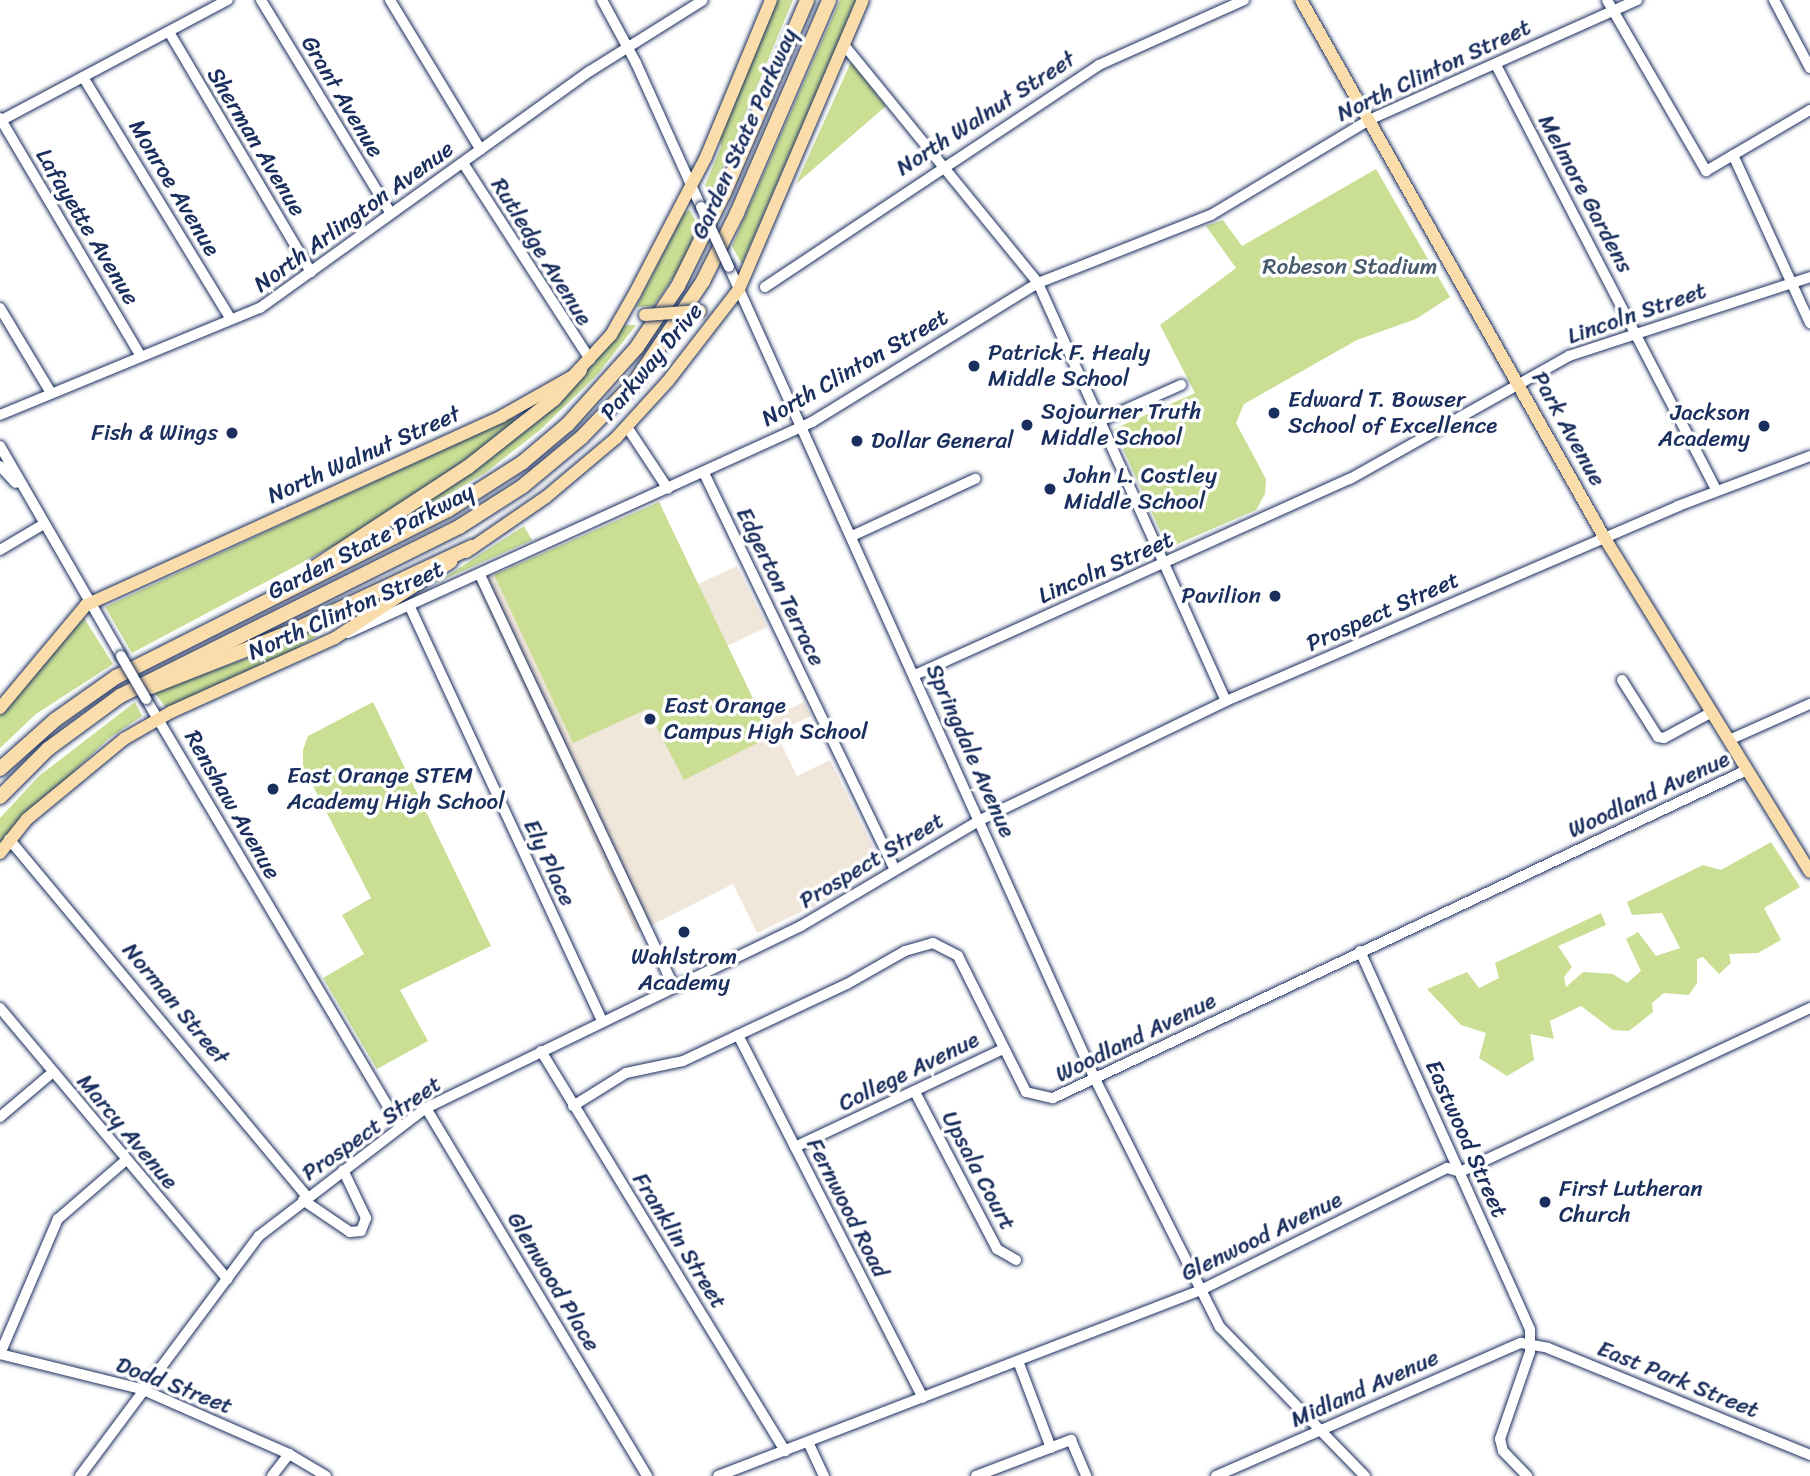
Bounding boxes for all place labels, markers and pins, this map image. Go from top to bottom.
place label: Patrick F. Healy Middle School [988,339,1150,393]
marker: Patrick F. Healy Middle School [966,358,982,374]
place label: Edward T. Bowser School of Excellence [1288,386,1497,440]
place label: Sojourner Truth Middle School [1041,398,1202,452]
place label: Jackson Academy [1658,399,1750,453]
marker: Edward T. Bowser School of Excellence [1266,405,1282,421]
marker: Sojourner Truth Middle School [1019,417,1035,433]
marker: Jackson Academy [1756,418,1772,434]
place label: Fish & Wings [92,419,218,447]
marker: Fish & Wings [224,425,240,441]
place label: Dollar General [871,427,1014,455]
marker: Dollar General [849,433,865,449]
place label: John L. Costley Middle School [1064,462,1217,516]
marker: John L. Costley Middle School [1042,481,1058,497]
place label: Pavilion [1181,582,1261,610]
marker: Pavilion [1267,588,1283,604]
place label: East Orange Campus High School [664,692,868,746]
marker: East Orange Campus High School [642,711,658,727]
place label: East Orange STEM Academy High School [287,762,505,816]
marker: East Orange STEM Academy High School [265,781,281,797]
marker: Wahlstrom Academy [676,924,692,940]
place label: Wahlstrom Academy [631,943,737,997]
place label: First Lutheran Church [1559,1175,1703,1229]
marker: First Lutheran Church [1537,1194,1553,1210]

